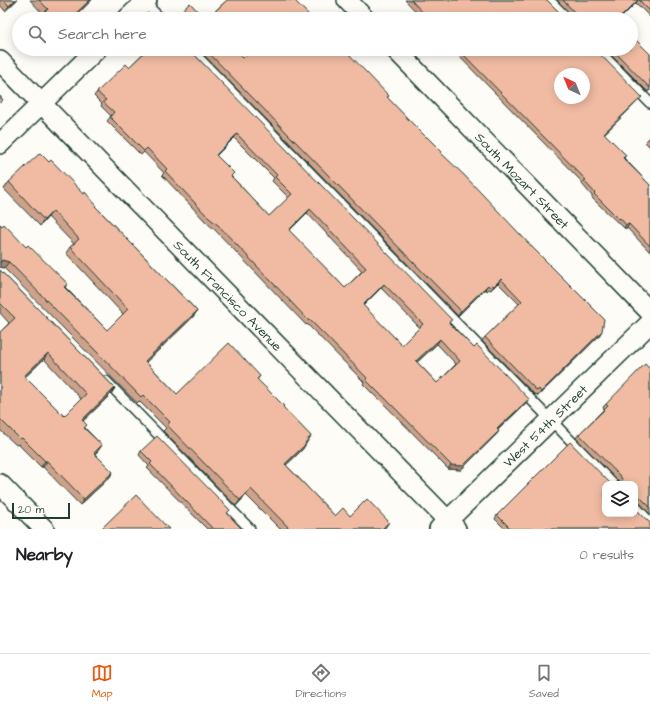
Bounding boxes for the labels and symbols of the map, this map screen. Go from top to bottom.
north arrow [554,68,590,104]
street label: South Mozart Street [471,129,573,234]
street label: South Francisco Avenue [169,237,286,355]
street label: West 54th Street [499,380,592,472]
scale bar [12,501,70,520]

